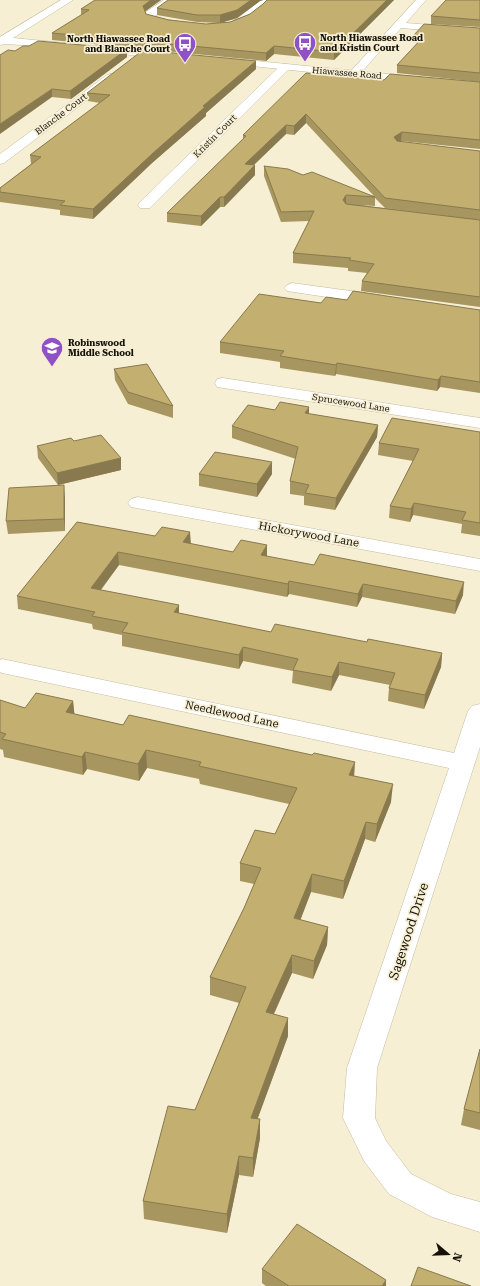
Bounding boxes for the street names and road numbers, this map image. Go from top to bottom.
street label: Hiawassee Road [312,65,383,81]
street label: Blanche Court [33,91,89,137]
street label: Kristin Court [191,112,239,160]
street label: Sprucewood Lane [312,392,391,414]
street label: Hickorywood Lane [258,519,360,550]
street label: Needlewood Lane [184,698,280,731]
street label: Sagewood Drive [386,881,431,982]

